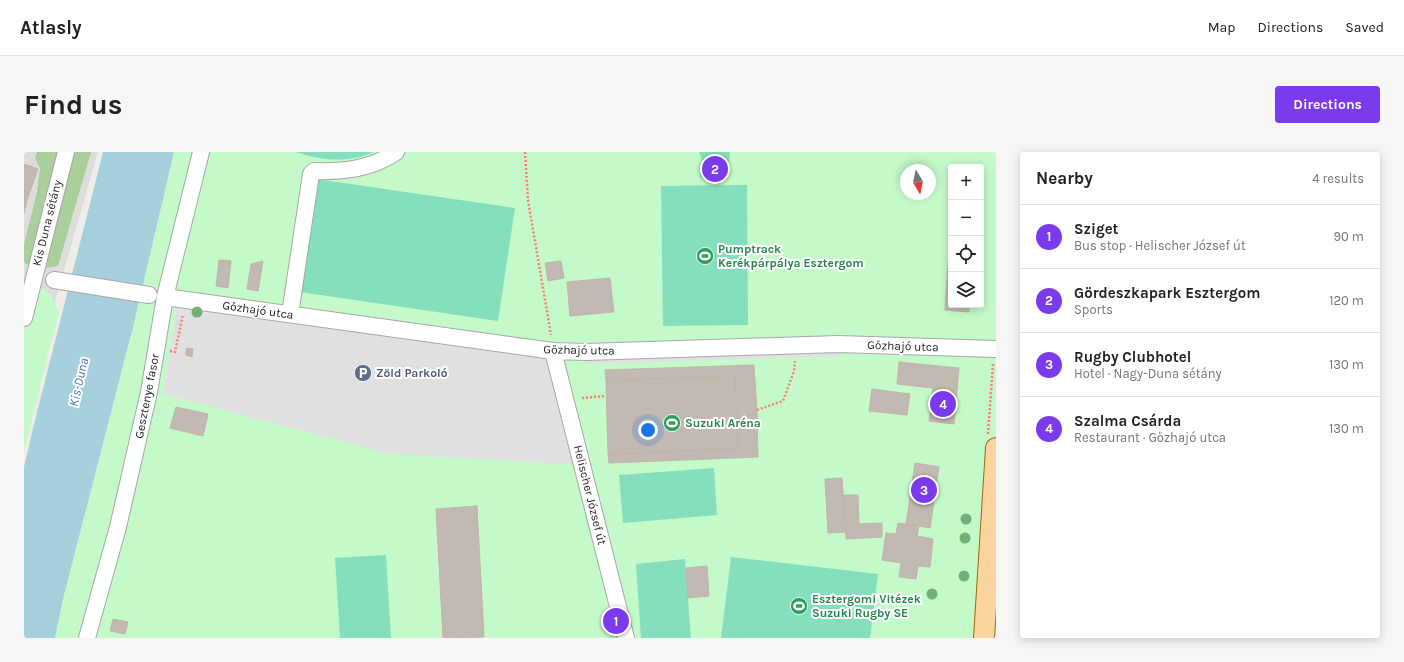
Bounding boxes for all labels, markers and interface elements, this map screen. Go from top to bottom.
text: Atlasly [20,17,82,39]
text: Map [1208,19,1236,36]
text: Directions [1258,19,1323,36]
text: Saved [1345,19,1384,36]
button: Directions [1275,86,1380,123]
text: Find us [24,88,123,121]
pin: 2 [702,154,728,184]
north arrow [900,164,936,200]
map controls [948,164,984,308]
button: + [948,164,984,200]
text: Nearby [1036,168,1093,188]
text: 4 results [1312,171,1364,186]
street label: Kis Duna sétány [30,178,65,268]
button: − [948,200,984,236]
text: Sziget [1074,220,1119,238]
text: 1 [1047,229,1051,244]
text: 90 m [1333,229,1364,244]
button: locate [948,236,984,272]
text: Bus stop · Helischer József út [1074,238,1246,253]
place label: Pumptrack Kerékpárpálya Esztergom [718,242,864,270]
sports icon: Pumptrack Kerékpárpálya Esztergom [695,246,715,266]
button: layers [948,272,984,308]
text: Gördeszkapark Esztergom [1074,284,1260,302]
text: 2 [1045,293,1053,308]
text: 120 m [1329,293,1364,308]
street label: Gőzhajó utca [222,298,294,322]
text: Sports [1074,302,1113,317]
street label: Gőzhajó utca [867,338,939,354]
street label: Gőzhajó utca [543,342,615,358]
text: Rugby Clubhotel [1074,348,1191,366]
street label: Gesztenye fasor [132,352,162,440]
water label: Kis-Duna [66,356,91,408]
text: 3 [1045,357,1053,372]
text: 130 m [1329,357,1364,372]
parking icon: Zöld Parkoló [353,363,373,383]
place label: Zöld Parkoló [376,366,448,380]
text: Hotel · Nagy-Duna sétány [1074,366,1222,381]
pin: 4 [930,389,956,419]
text: Szalma Csárda [1074,412,1181,430]
sports icon: Suzuki Aréna [662,413,682,433]
place label: Suzuki Aréna [685,416,761,430]
your location [638,420,658,440]
text: 4 [1045,421,1053,436]
text: 130 m [1329,421,1364,436]
text: Restaurant · Gőzhajó utca [1074,430,1226,445]
street label: Helischer József út [571,444,609,547]
pin: 3 [911,475,937,505]
place label: Esztergomi Vitézek Suzuki Rugby SE [812,592,921,620]
sports icon: Esztergomi Vitézek Suzuki Rugby SE [789,596,809,616]
pin: 1 [603,606,629,636]

